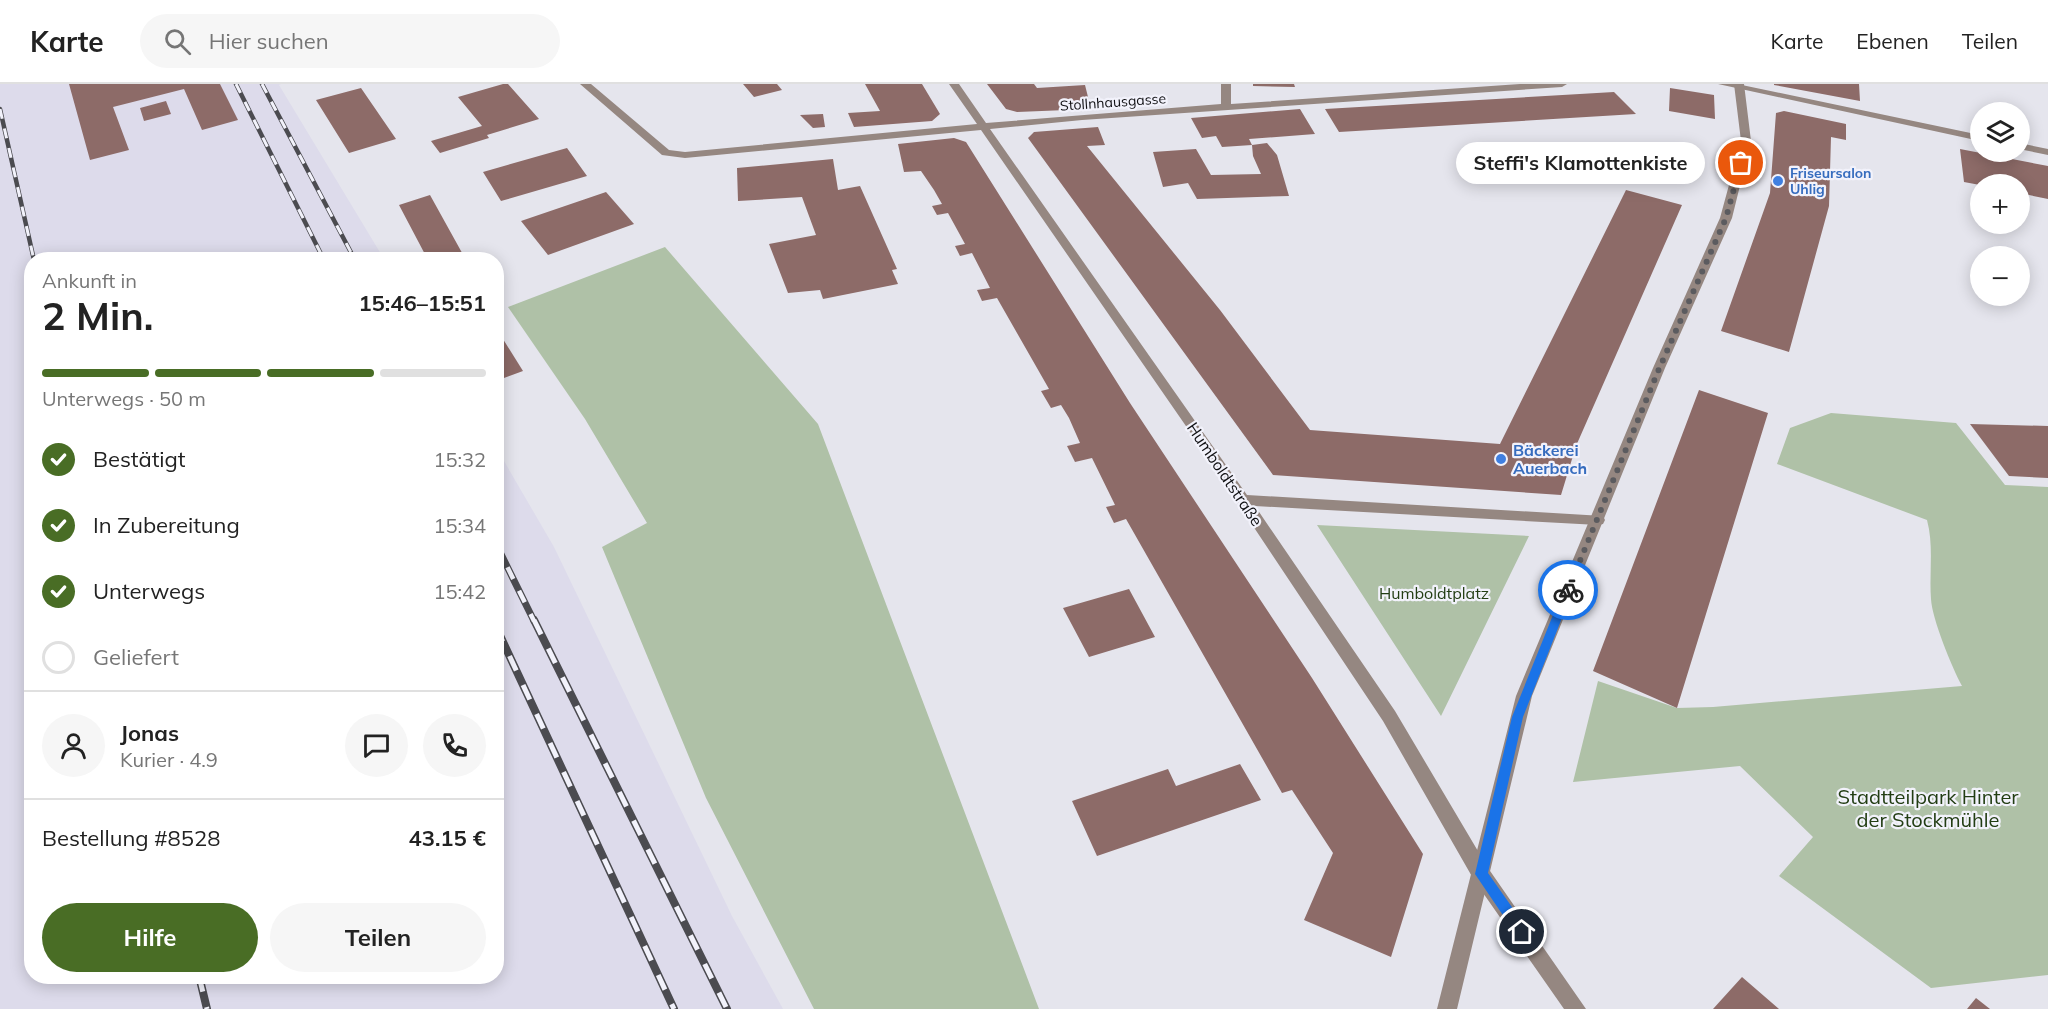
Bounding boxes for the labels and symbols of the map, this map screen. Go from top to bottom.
street label: Stollnhausgasse [1059,89,1167,115]
pin [1715,137,1766,188]
callout: Steffi's Klamottenkiste [1456,142,1705,184]
place label: Friseursalon Uhlig [1790,164,1872,198]
marker: Friseursalon Uhlig [1771,174,1785,188]
street label: Humboldtstraße [1183,418,1267,530]
place label: Bäckerei Auerbach [1513,440,1587,478]
marker: Bäckerei Auerbach [1494,452,1508,466]
courier [1538,560,1598,620]
park label: Humboldtplatz [1379,583,1489,603]
park label: Stadtteilpark Hinter der Stockmühle [1837,784,2019,832]
pin [1496,906,1547,957]

